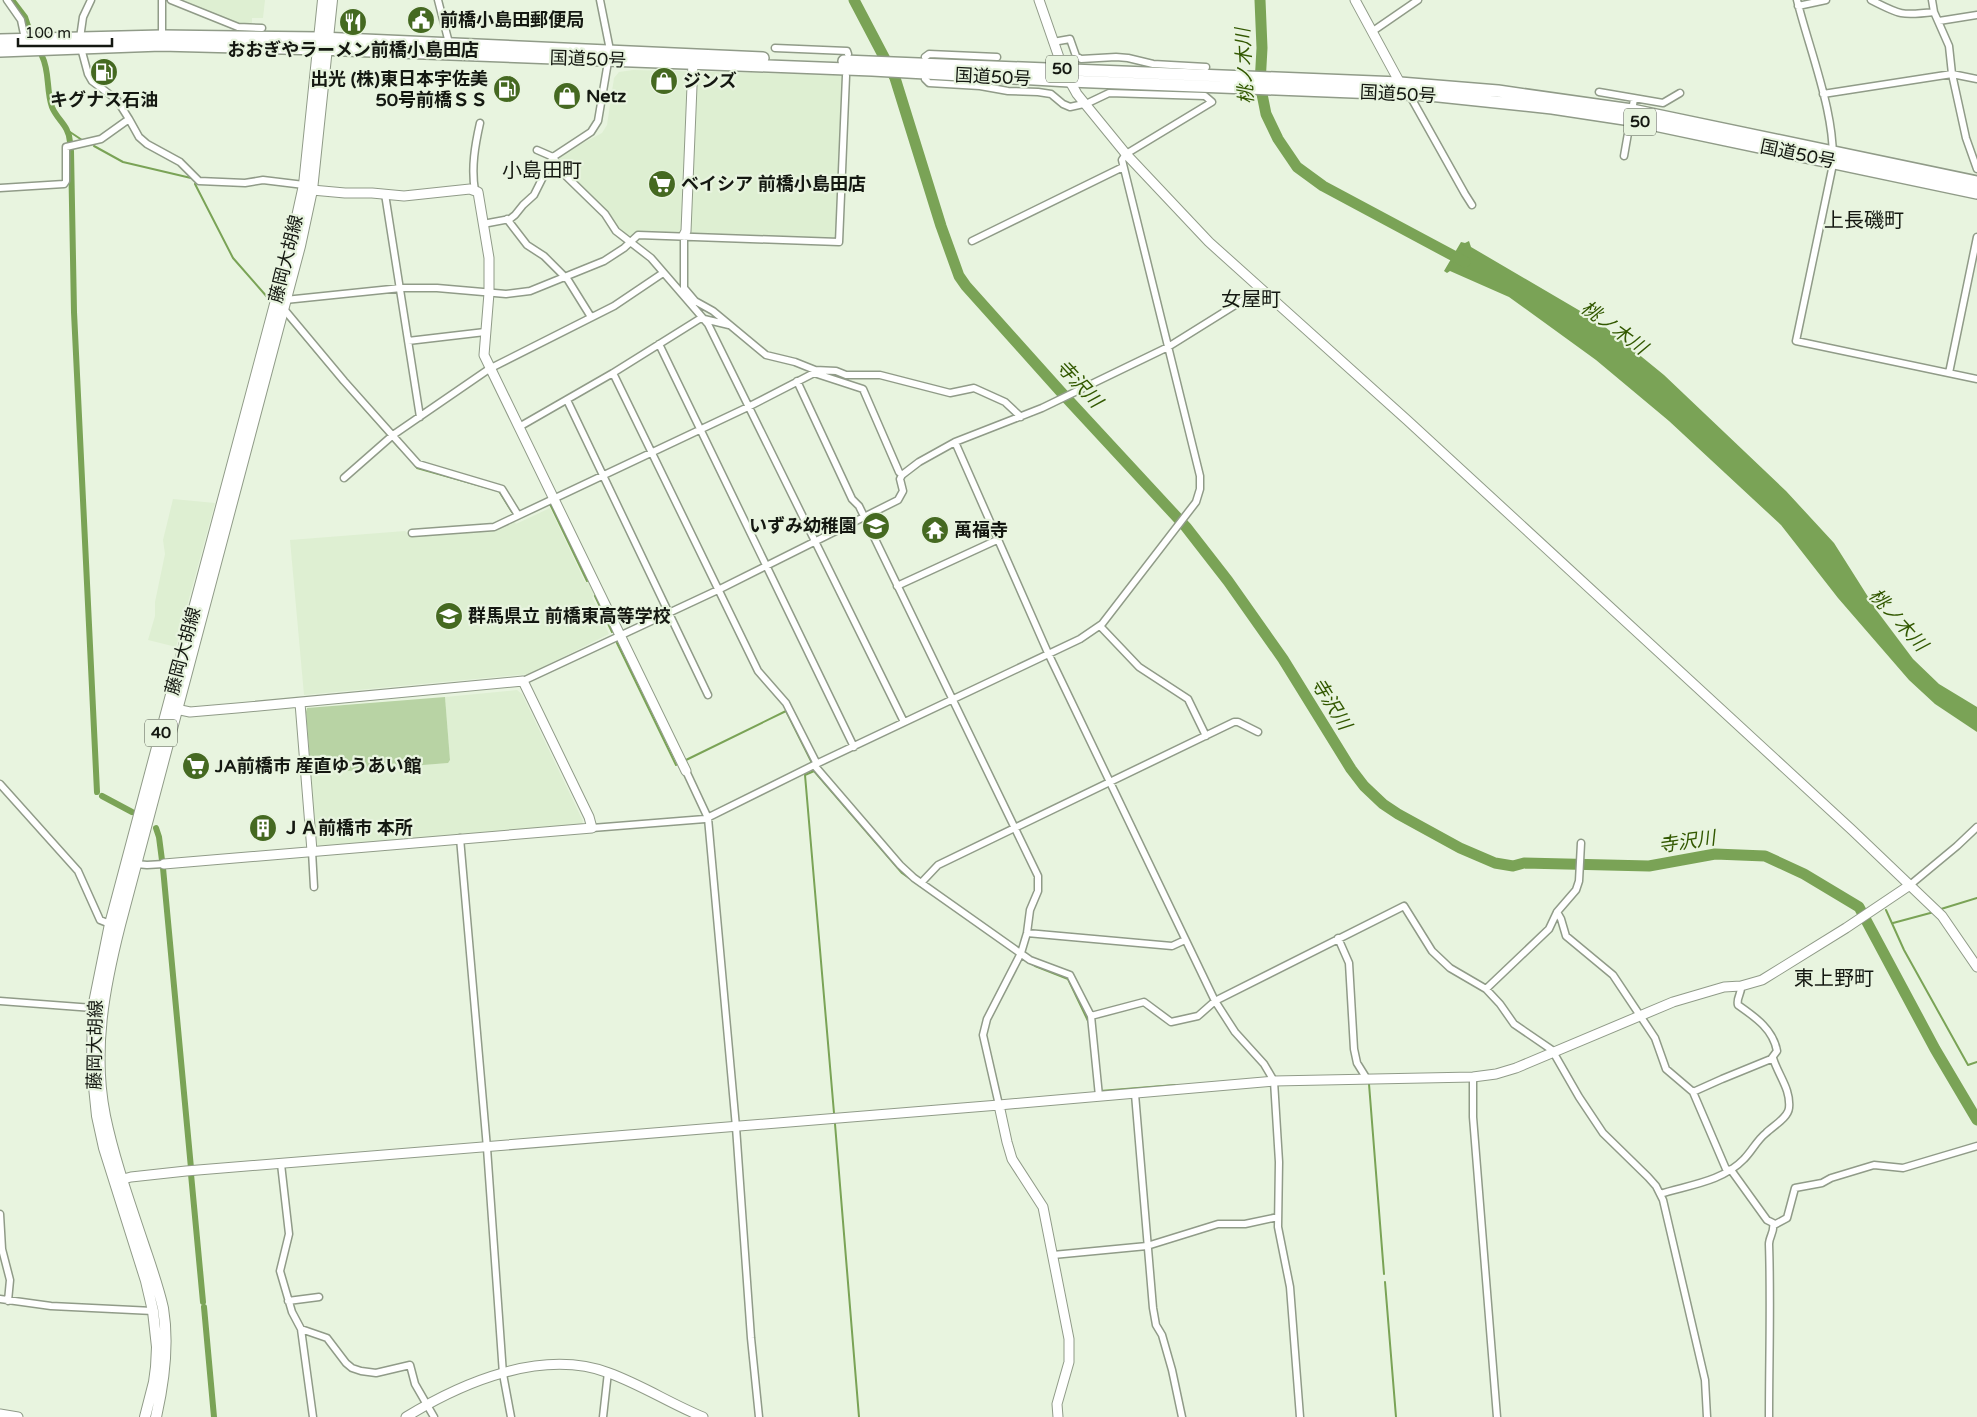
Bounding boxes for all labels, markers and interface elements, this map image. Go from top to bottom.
public building icon: 前橋小島田郵便局 [406,5,436,35]
restaurant icon: おおぎやラーメン前橋小島田店 [338,7,368,37]
place label: 前橋小島田郵便局 [440,9,584,31]
scale bar [18,15,111,47]
text: 100 m [25,24,71,42]
water label: 桃ノ木川 [1232,25,1258,105]
place label: おおぎやラーメン前橋小島田店 [227,39,479,61]
street label: 国道50号 [549,47,627,71]
road number: 50 [1046,56,1078,82]
fuel station icon: キグナス石油 [89,57,119,87]
street label: 国道50号 [954,64,1032,90]
shop icon: ジンズ [649,66,679,96]
place label: 出光 (株)東日本宇佐美 50号前橋ＳＳ [310,68,488,111]
place label: ジンズ [683,70,737,92]
fuel station icon: 出光 (株)東日本宇佐美 50号前橋ＳＳ [492,74,522,104]
shop icon: Netz [552,81,582,111]
street label: 国道50号 [1359,81,1437,107]
place label: Netz [586,85,626,107]
place label: キグナス石油 [50,89,158,111]
road number: 50 [1624,108,1656,136]
street label: 国道50号 [1758,135,1838,173]
district label: 小島田町 [502,159,582,183]
supermarket icon: ベイシア 前橋小島田店 [647,169,677,199]
place label: ベイシア 前橋小島田店 [681,173,866,195]
district label: 上長磯町 [1824,209,1904,233]
street label: 藤岡大胡線 [264,213,308,305]
district label: 女屋町 [1221,288,1281,312]
water label: 桃ノ木川 [1577,297,1653,360]
water label: 寺沢川 [1052,356,1108,414]
school or university icon: いずみ幼稚園 [861,511,891,541]
place label: いずみ幼稚園 [749,515,857,537]
temple icon: 萬福寺 [920,515,950,545]
place label: 萬福寺 [954,519,1008,541]
water label: 桃ノ木川 [1864,584,1933,657]
school or university icon: 群馬県立 前橋東高等学校 [434,601,464,631]
street label: 藤岡大胡線 [161,605,205,697]
place label: 群馬県立 前橋東高等学校 [468,605,671,627]
water label: 寺沢川 [1307,674,1356,736]
road number: 40 [145,720,177,746]
supermarket icon: JA前橋市 産直ゆうあい館 [181,751,211,781]
place label: JA前橋市 産直ゆうあい館 [214,755,422,777]
building icon: ＪＡ前橋市 本所 [248,813,278,843]
place label: ＪＡ前橋市 本所 [282,817,413,839]
water label: 寺沢川 [1657,827,1719,857]
district label: 東上野町 [1794,967,1874,991]
street label: 藤岡大胡線 [83,1000,107,1090]

